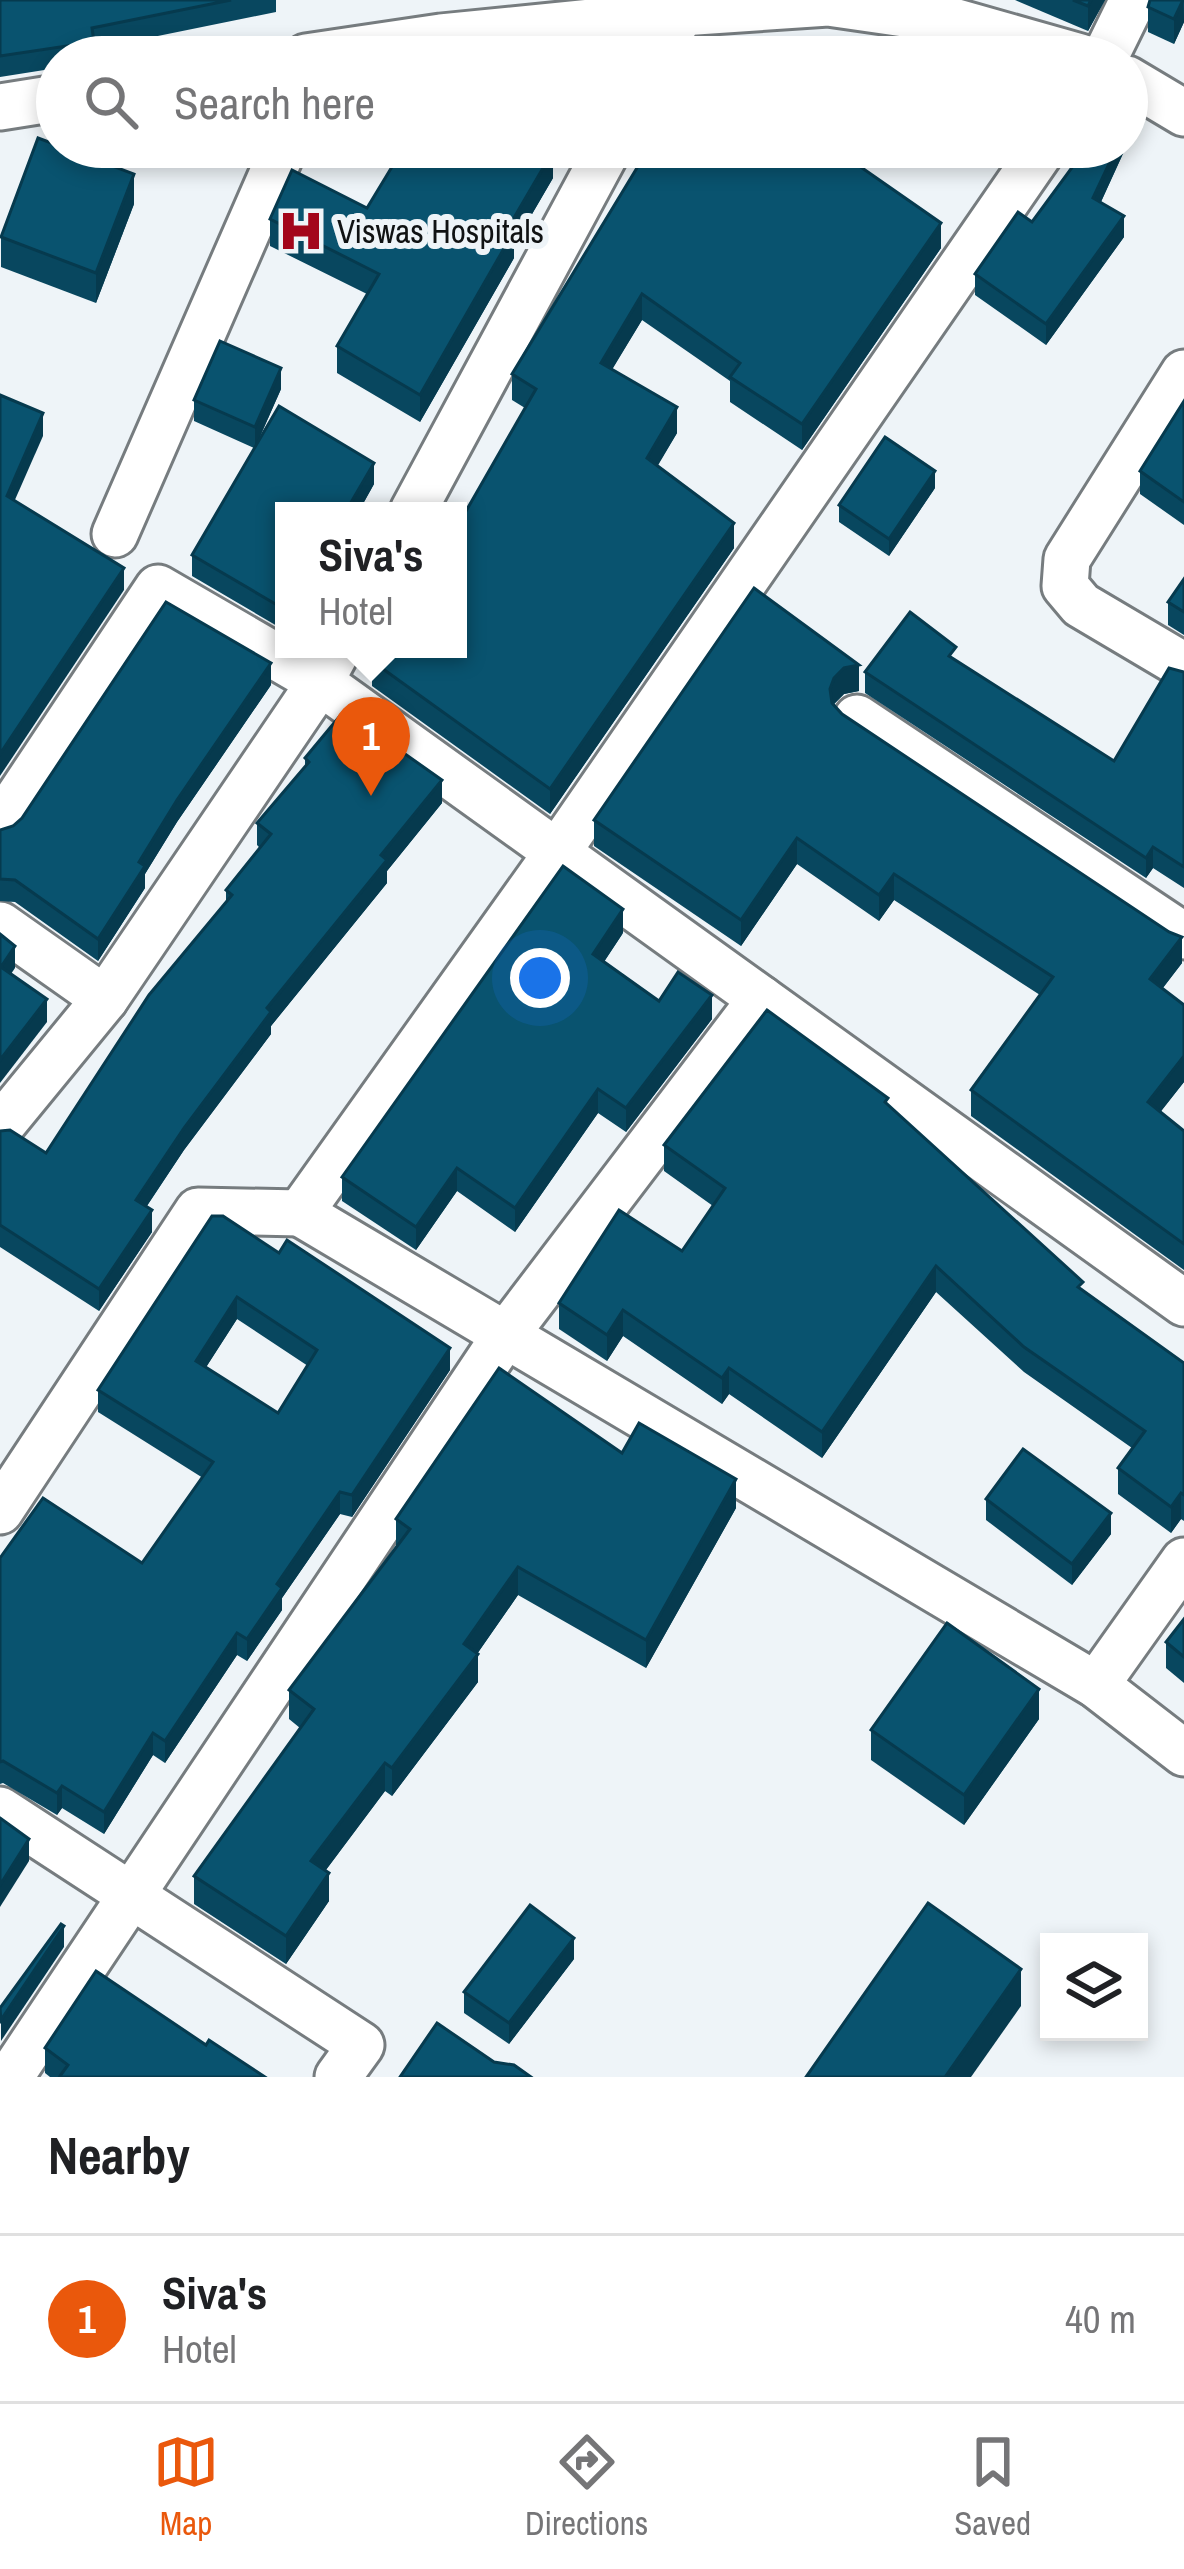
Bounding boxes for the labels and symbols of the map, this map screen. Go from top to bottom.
hospital icon: Viswas Hospitals [276,206,326,256]
place label: Viswas Hospitals [337,209,544,253]
pin: 1 [332,697,410,796]
your location [510,948,570,1008]

